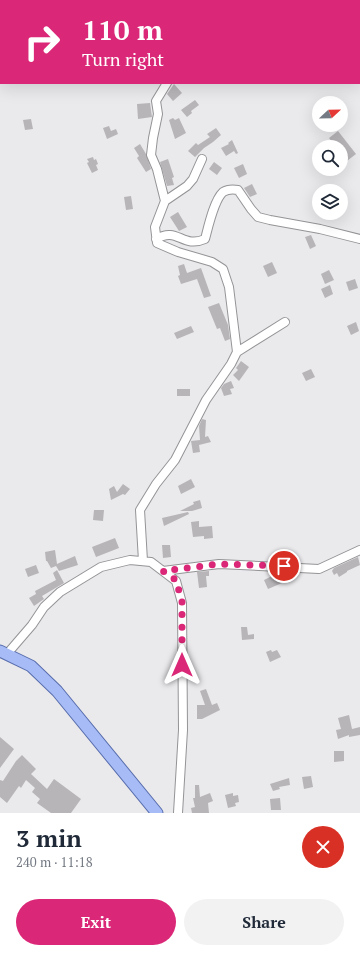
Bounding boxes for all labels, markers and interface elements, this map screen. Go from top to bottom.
text: 110 m [82,11,163,48]
icon: right [16,16,68,68]
text: Turn right [82,47,164,71]
north arrow [312,96,348,132]
map controls [312,96,348,220]
button: search [312,140,348,176]
button: layers [312,184,348,220]
pin [267,549,301,583]
icon: arrive [273,555,295,577]
position arrow [161,644,203,686]
text: 3 min [16,822,82,854]
button: close [302,826,344,868]
text: 240 m · 11:18 [16,853,93,871]
button: Exit [16,899,176,945]
button: Share [184,899,344,945]

